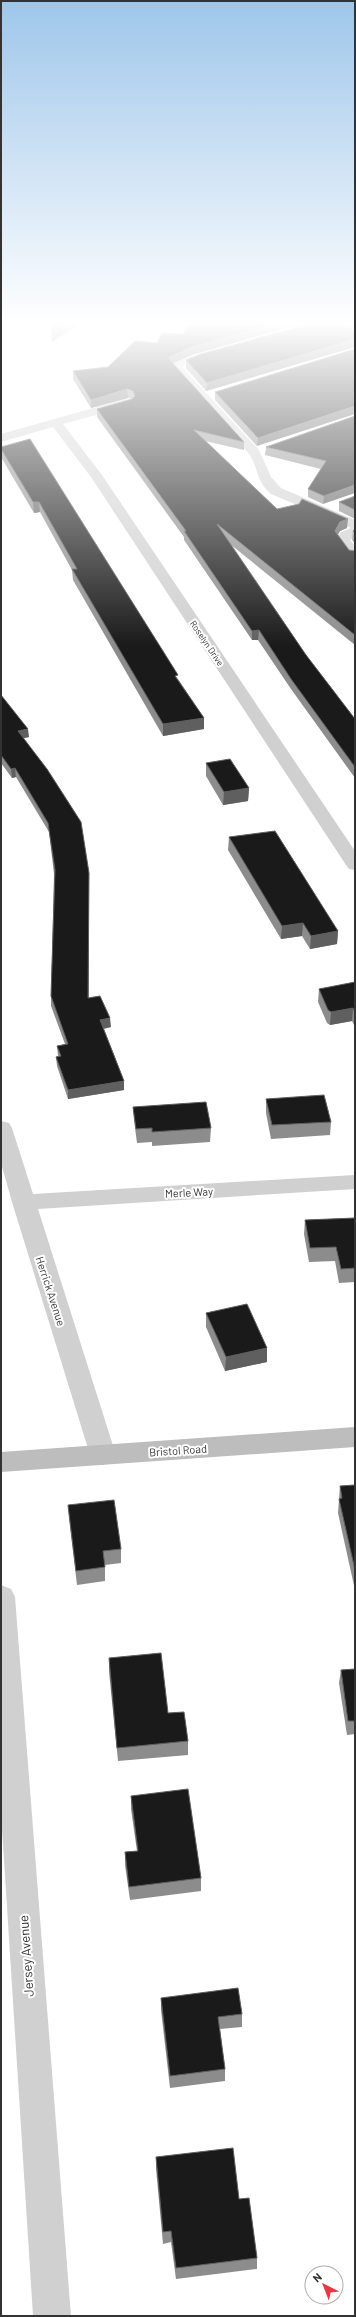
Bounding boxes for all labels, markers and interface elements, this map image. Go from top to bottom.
street label: Roselyn Drive [188,618,226,668]
street label: Merle Way [165,1184,213,1200]
street label: Herrick Avenue [34,1255,68,1327]
street label: Bristol Road [149,1441,207,1459]
street label: Jersey Avenue [15,1914,37,1997]
north arrow [304,2265,344,2305]
text: N [310,2270,324,2284]

